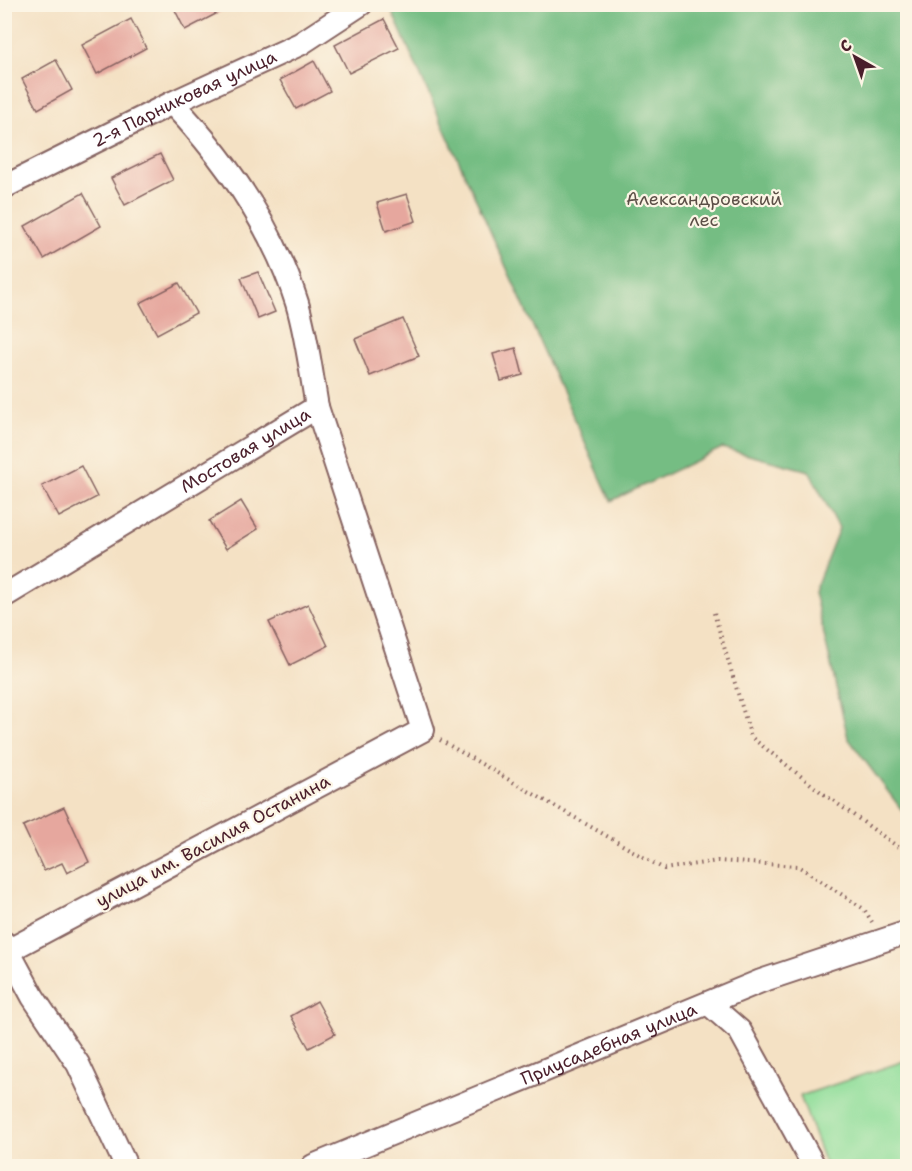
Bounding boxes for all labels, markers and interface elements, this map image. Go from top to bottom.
north arrow [825,27,885,87]
text: С [835,35,856,57]
street label: 2-я Парниковая улица [88,44,280,153]
park label: Александровский лес [626,187,782,232]
street label: Мостовая улица [176,402,315,499]
street label: улица им. Василия Останина [92,769,334,913]
street label: Приусадебная улица [517,997,700,1091]

